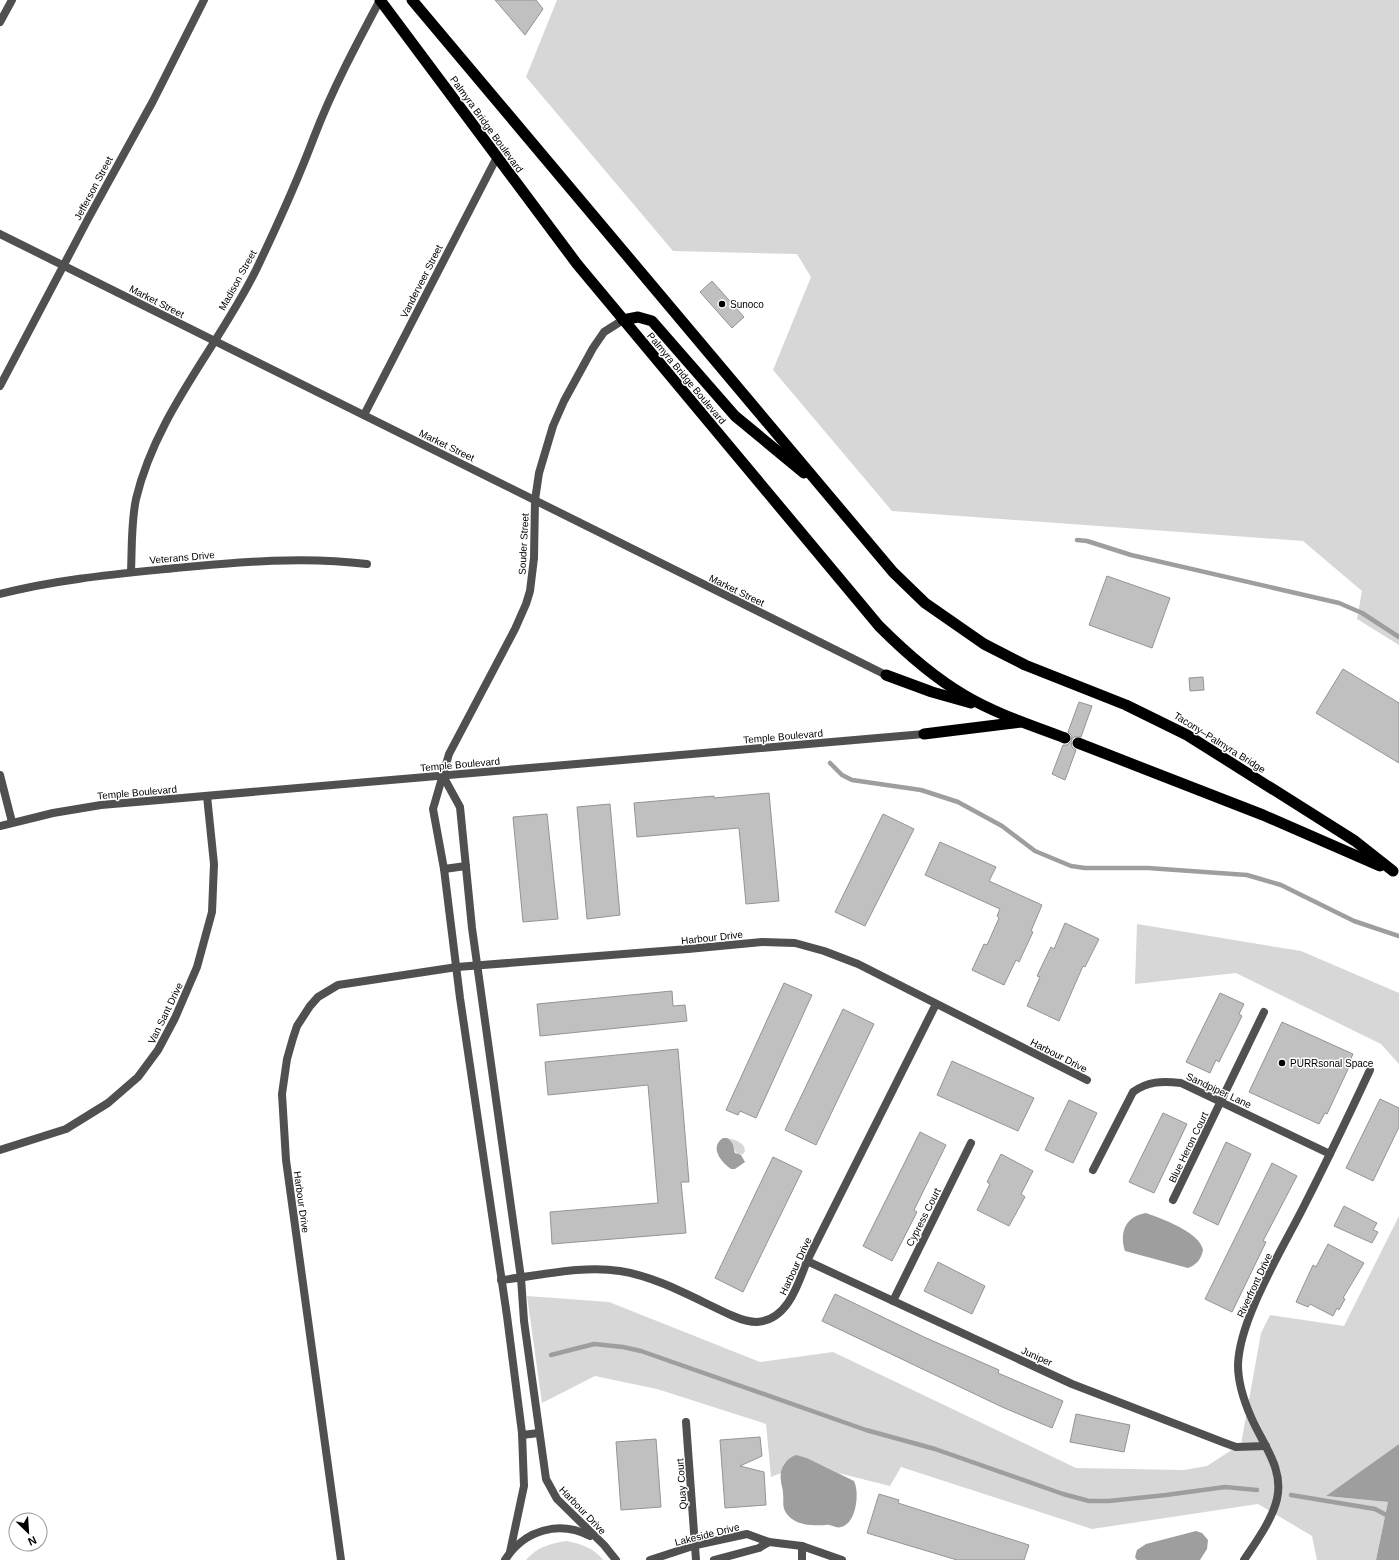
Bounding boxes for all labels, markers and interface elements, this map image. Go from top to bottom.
street label: Palmyra Bridge Boulevard [448,74,525,175]
street label: Jefferson Street [72,154,115,222]
street label: Vanderveer Street [398,243,445,320]
street label: Madison Street [216,248,259,312]
street label: Market Street [128,283,186,320]
marker: Sunoco [717,299,727,309]
place label: Sunoco [730,299,764,310]
street label: Palmyra Bridge Boulevard [645,330,728,426]
street label: Market Street [417,427,476,464]
street label: Souder Street [516,513,531,575]
street label: Veterans Drive [149,549,216,566]
street label: Market Street [707,572,766,609]
street label: Tacony–Palmyra Bridge [1172,710,1268,775]
street label: Temple Boulevard [743,728,823,745]
street label: Temple Boulevard [420,756,500,773]
street label: Temple Boulevard [97,784,177,801]
street label: Harbour Drive [681,929,744,946]
street label: Van Sant Drive [146,981,185,1046]
street label: Harbour Drive [1029,1036,1089,1075]
marker: PURRsonal Space [1277,1058,1287,1068]
place label: PURRsonal Space [1290,1058,1374,1069]
street label: Sandpiper Lane [1184,1071,1254,1111]
street label: Blue Heron Court [1167,1110,1210,1184]
street label: Harbour Drive [292,1170,311,1234]
street label: Cypress Court [904,1186,943,1248]
street label: Harbour Drive [777,1235,814,1297]
street label: Riverfront Drive [1235,1251,1274,1319]
street label: Juniper [1020,1345,1055,1368]
street label: Quay Court [674,1458,689,1510]
street label: Harbour Drive [557,1484,609,1537]
north arrow [8,1512,48,1552]
street label: Lakeside Drive [674,1521,741,1548]
text: N [26,1534,38,1548]

